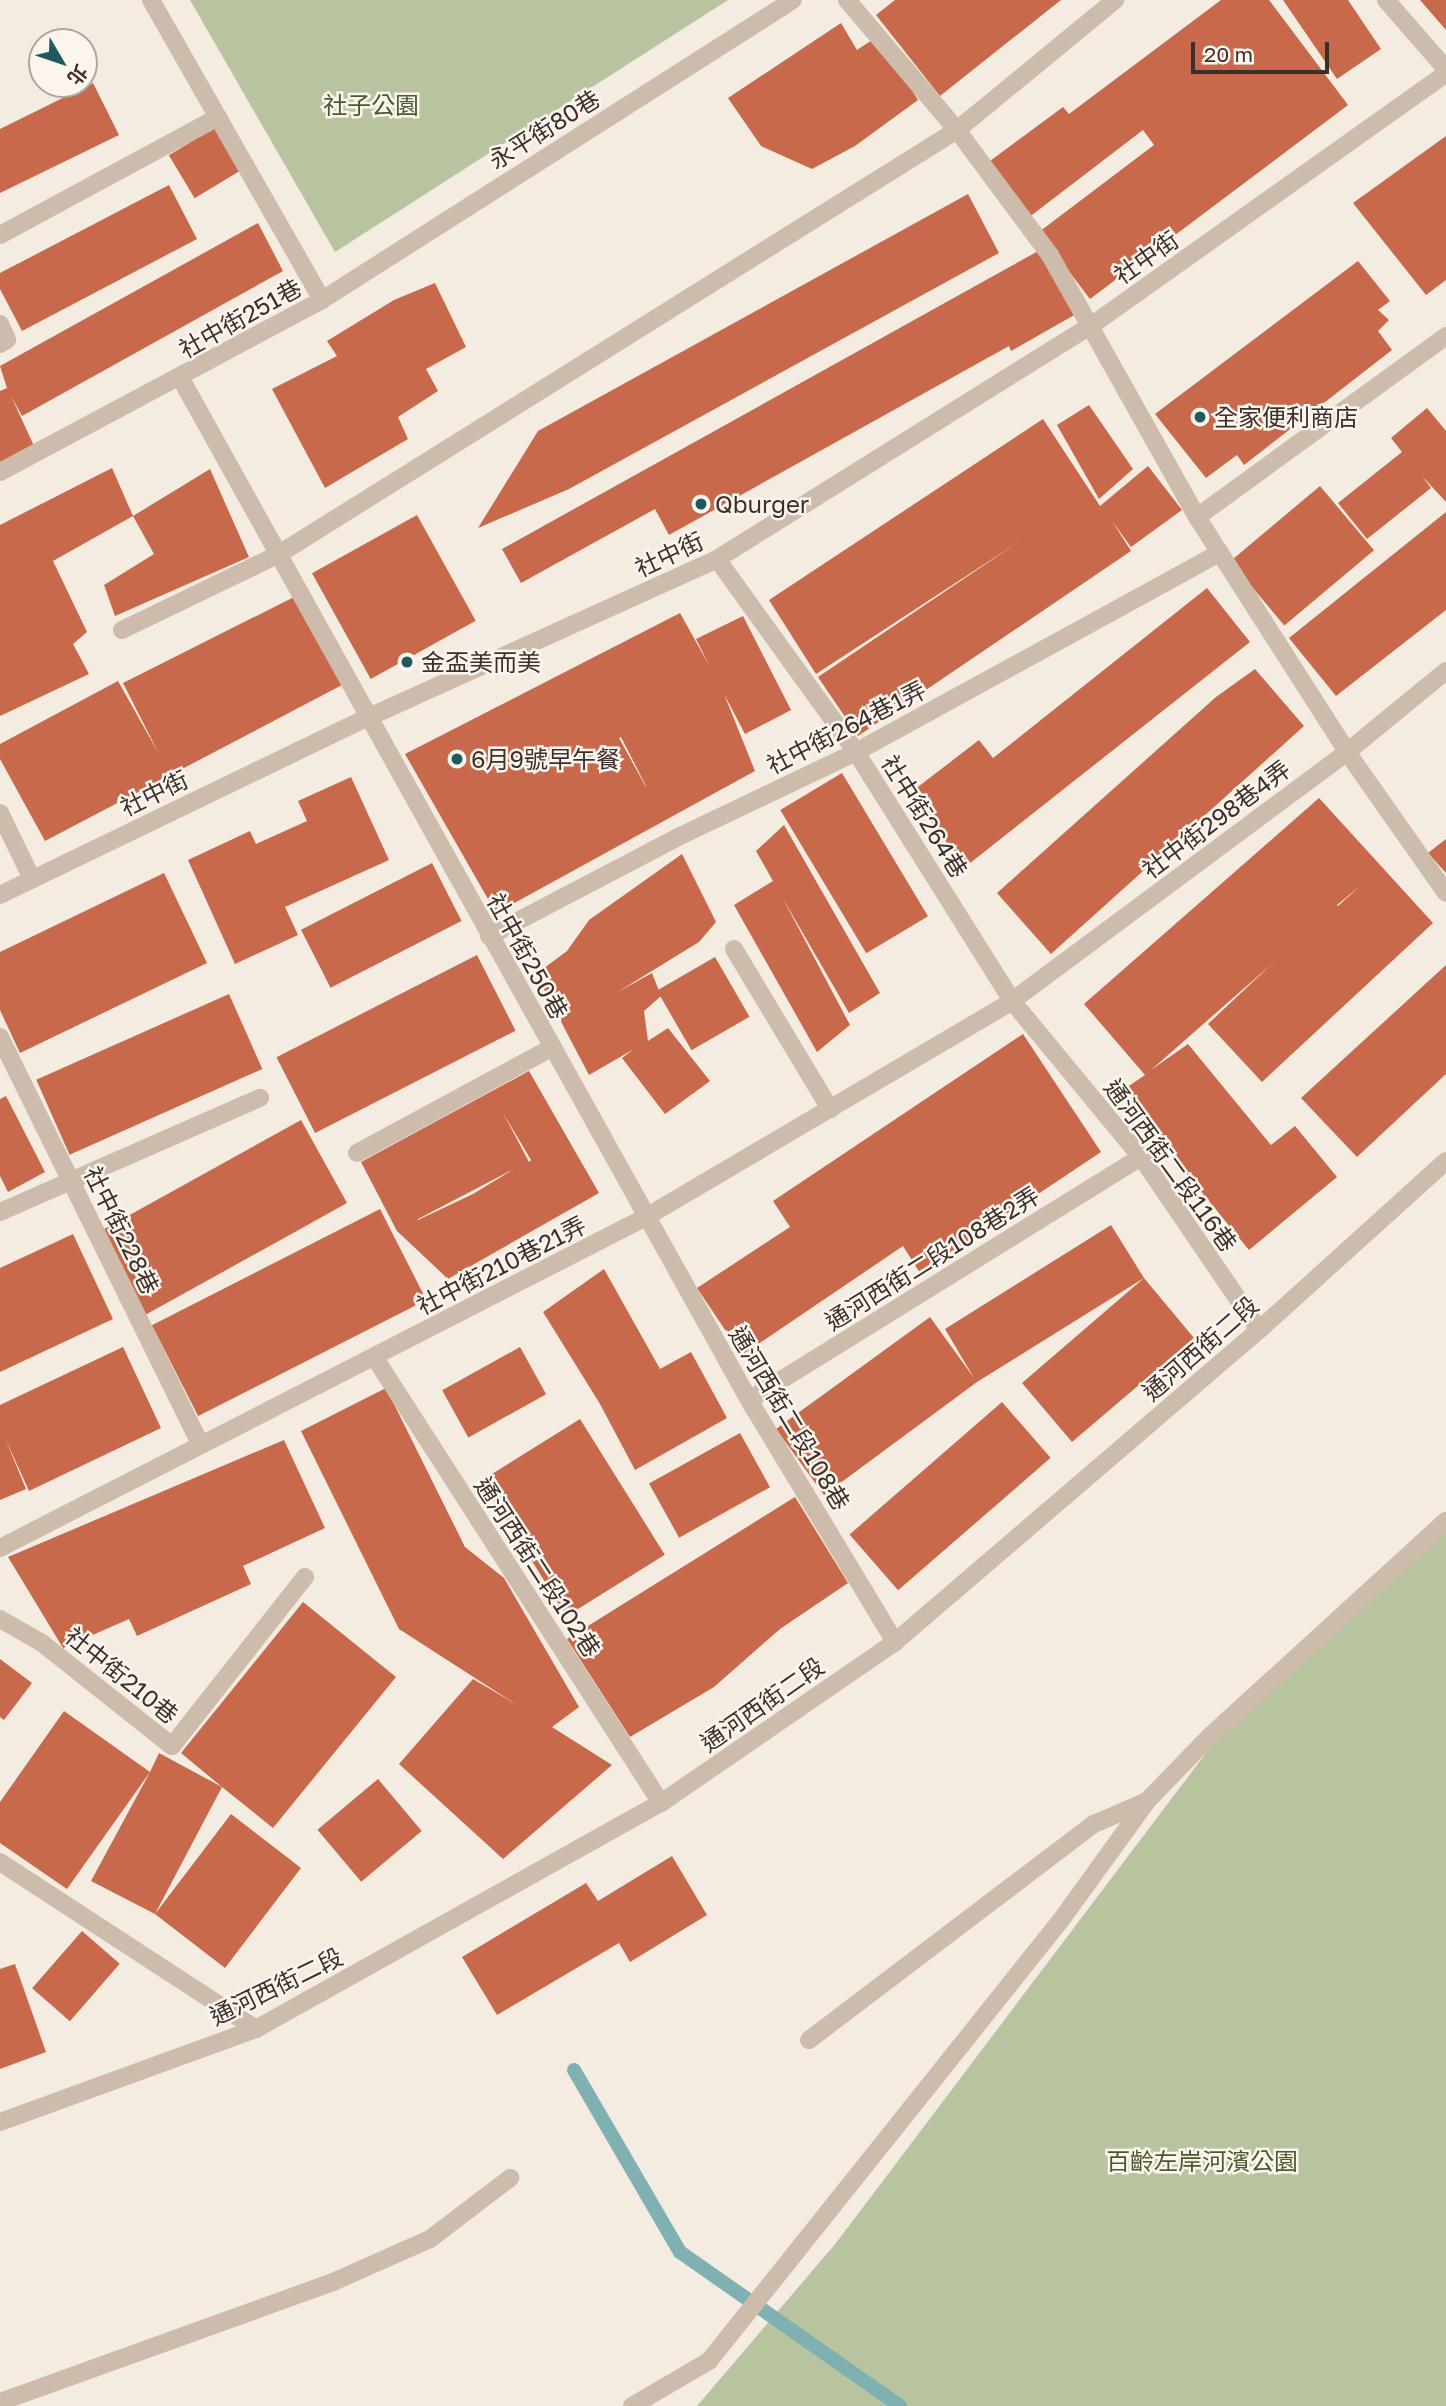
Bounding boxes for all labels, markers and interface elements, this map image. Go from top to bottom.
north arrow [28,28,98,98]
scale bar [1194,28,1332,72]
text: 20 m [1204,41,1253,67]
text: 北 [63,61,93,90]
street label: 永平街80巷 [483,84,605,174]
park label: 社子公園 [323,91,419,119]
street label: 社中街 [1108,225,1184,289]
street label: 社中街251巷 [174,273,306,363]
place label: 全家便利商店 [1214,403,1358,431]
marker: 全家便利商店 [1192,409,1208,425]
place label: Qburger [715,490,809,518]
marker: Qburger [693,496,709,512]
street label: 社中街 [630,526,708,582]
place label: 金盃美而美 [421,648,541,676]
marker: 金盃美而美 [399,654,415,670]
street label: 社中街264巷1弄 [762,675,930,779]
place label: 6月9號早午餐 [471,745,620,773]
street label: 社中街264巷 [876,749,974,883]
marker: 6月9號早午餐 [449,751,465,767]
street label: 社中街298巷4弄 [1136,754,1296,884]
street label: 社中街 [115,764,193,822]
street label: 社中街250巷 [482,888,574,1024]
street label: 通河西街二段116巷 [1099,1073,1243,1257]
street label: 社中街228巷 [79,1161,165,1299]
street label: 通河西街二段108巷2弄 [820,1180,1044,1336]
street label: 社中街210巷21弄 [412,1210,590,1320]
street label: 通河西街二段 [1136,1290,1264,1406]
street label: 通河西街二段108巷 [724,1321,856,1515]
street label: 通河西街二段102巷 [469,1472,607,1662]
street label: 社中街210巷 [60,1621,184,1729]
street label: 通河西街二段 [695,1651,829,1757]
street label: 通河西街二段 [205,1941,347,2031]
park label: 百齡左岸河濱公園 [1106,2147,1298,2175]

